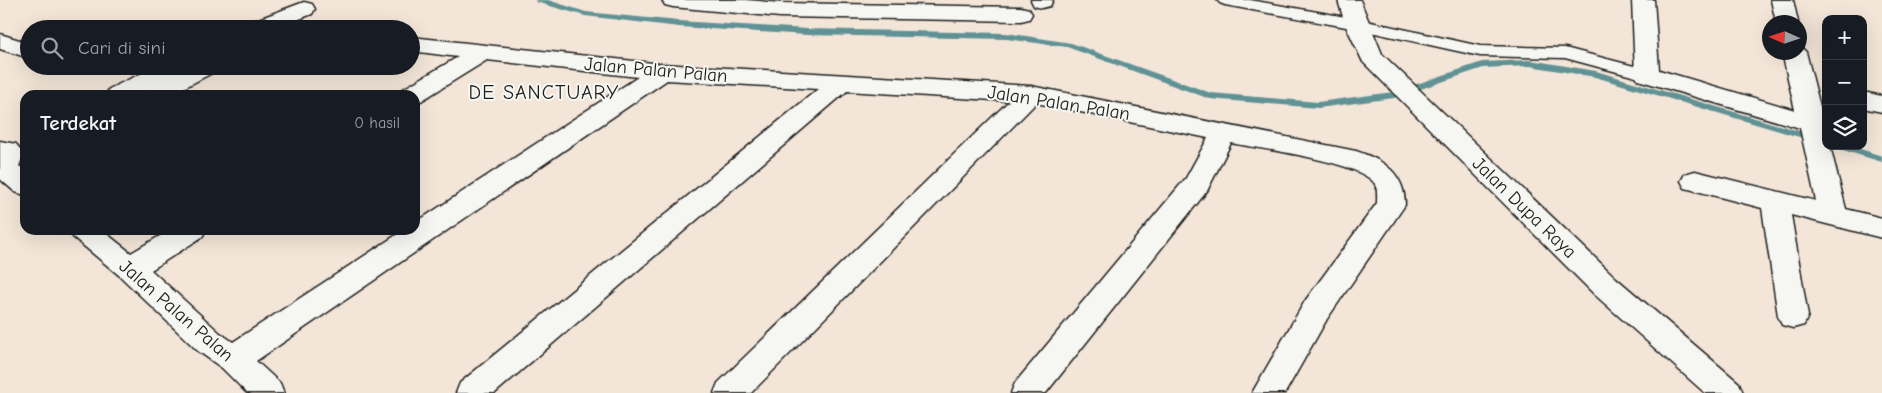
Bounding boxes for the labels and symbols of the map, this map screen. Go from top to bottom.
north arrow [1762,15,1807,60]
street label: Jalan Palan Palan [583,53,729,87]
district label: DE SANCTUARY [469,81,619,104]
street label: Jalan Palan Palan [986,81,1132,125]
street label: Jalan Dupa Raya [1468,153,1581,263]
street label: Jalan Palan Palan [115,255,238,366]

